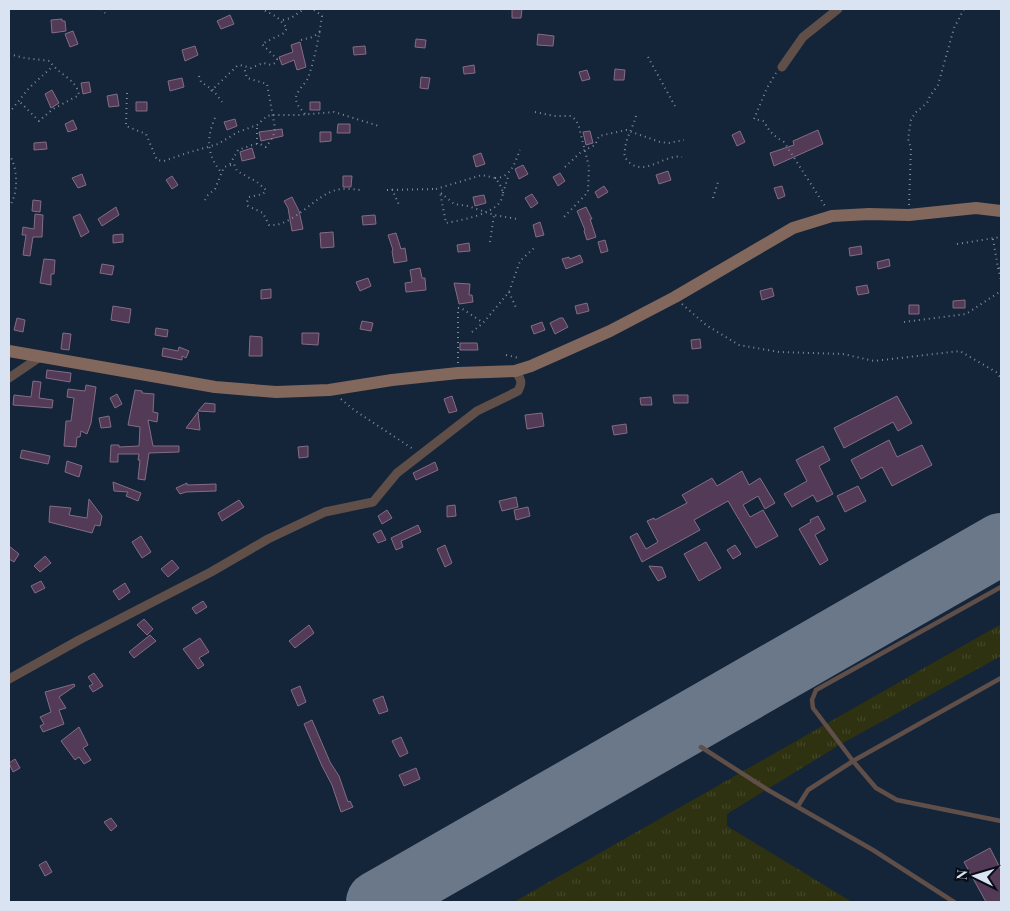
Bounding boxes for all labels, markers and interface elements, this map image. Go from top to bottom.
north arrow [950,851,1000,901]
text: N [952,869,971,881]

